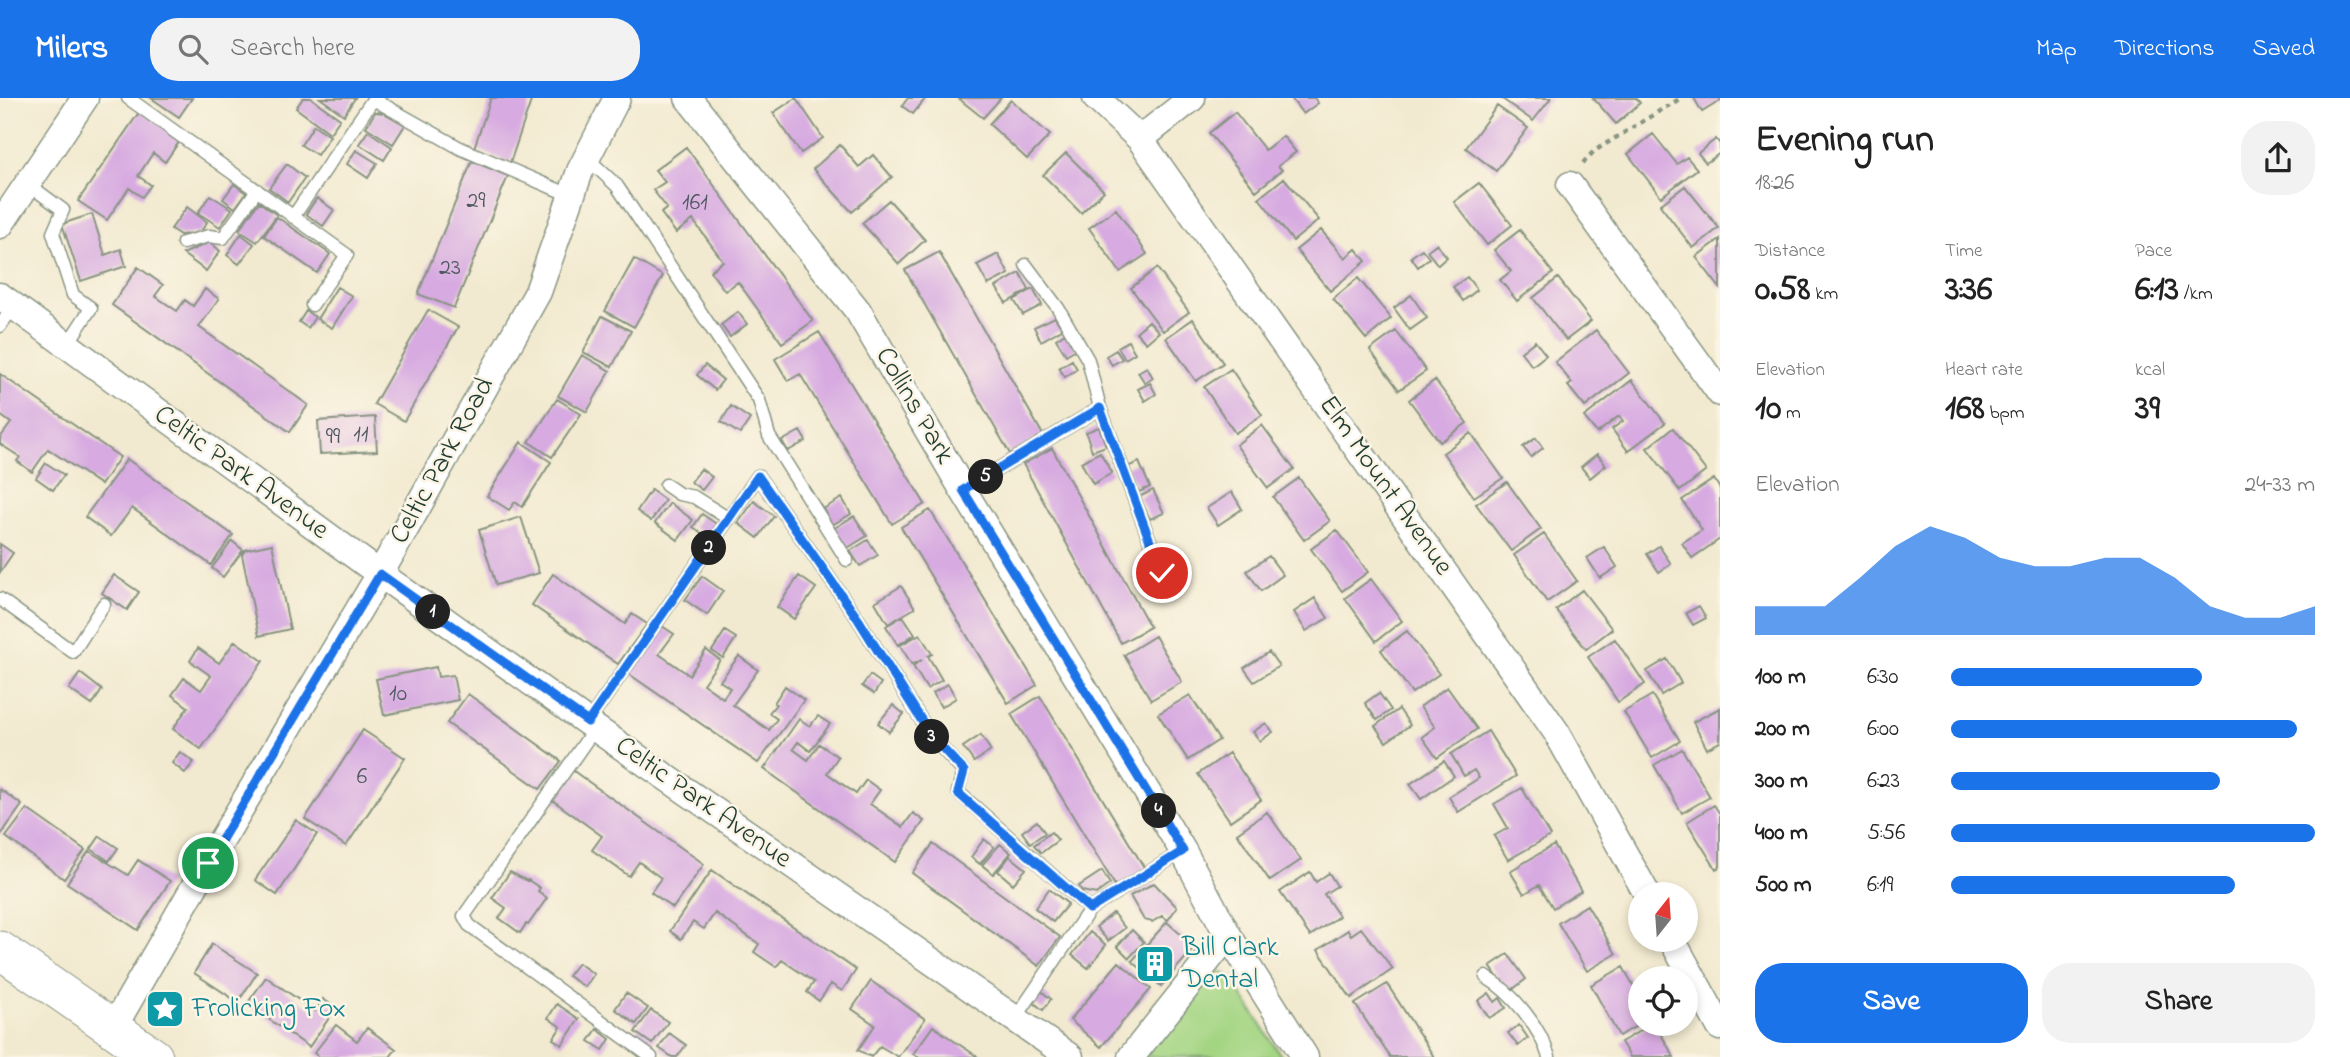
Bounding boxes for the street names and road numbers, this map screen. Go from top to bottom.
street label: Collins Park [864,340,964,473]
street label: Celtic Park Road [380,370,506,552]
street label: Elm Mount Avenue [1307,387,1463,585]
street label: Celtic Park Avenue [145,395,337,551]
street label: Celtic Park Avenue [606,727,800,880]

